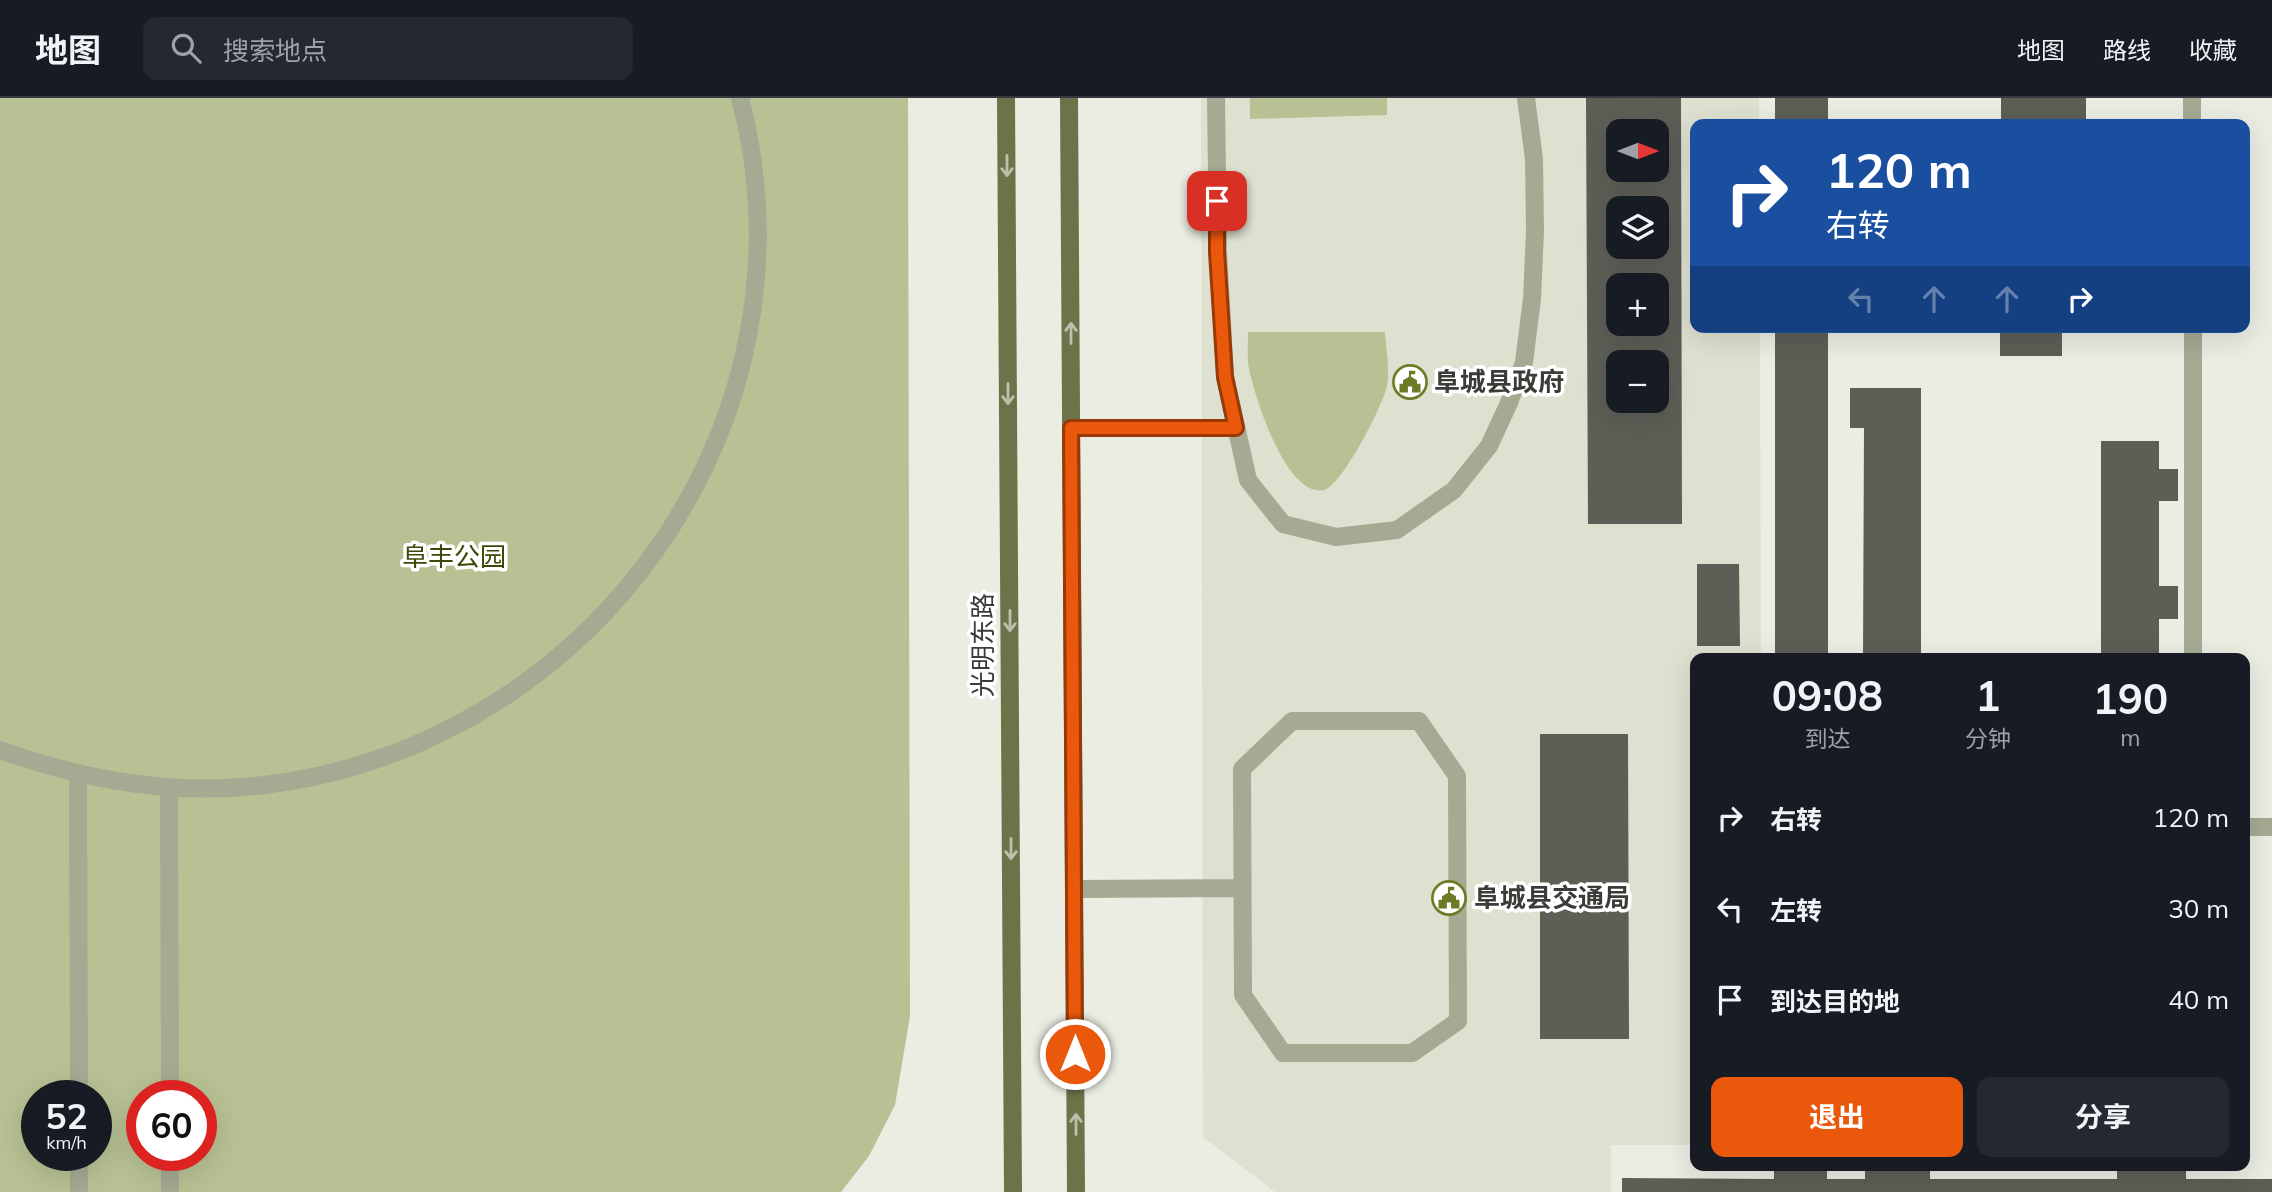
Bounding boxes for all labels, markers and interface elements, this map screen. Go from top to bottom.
search box [143,17,633,80]
text: 地图 [35,29,101,70]
icon: search [167,29,205,67]
text: 搜索地点 [223,34,327,67]
text: 地图 [2017,35,2065,65]
text: 路线 [2103,35,2151,65]
text: 收藏 [2189,35,2237,65]
north arrow [1606,119,1670,182]
map controls [1606,119,1669,413]
text: 120 m [1826,139,1972,200]
icon: right [1711,147,1802,238]
one-way arrow [1000,154,1014,177]
pin [1187,171,1247,231]
icon: arrive [1198,182,1236,220]
button: layers [1606,196,1669,259]
text: 右转 [1826,205,1890,245]
button: + [1606,273,1669,336]
icon: left [1842,280,1880,318]
icon: ahead [1915,280,1953,318]
icon: ahead [1988,280,2026,318]
icon: right [2061,280,2099,318]
one-way arrow [1064,322,1078,345]
button: − [1606,350,1669,413]
public building icon: 阜城县政府 [1391,363,1429,401]
place label: 阜城县政府 [1434,365,1564,398]
one-way arrow [1001,382,1015,405]
park label: 阜丰公园 [402,540,506,573]
street label: 光明东路 [966,593,999,697]
one-way arrow [1003,609,1016,632]
text: 09:08 [1772,669,1883,722]
text: 1 [1975,669,2000,722]
text: 190 [2093,672,2168,725]
text: m [2120,723,2140,752]
text: 到达 [1804,724,1850,753]
text: 分钟 [1965,724,2011,753]
icon: right [1711,799,1749,837]
text: 120 m [2153,801,2229,834]
text: 右转 [1770,803,1822,836]
one-way arrow [1004,837,1018,860]
public building icon: 阜城县交通局 [1430,879,1468,917]
place label: 阜城县交通局 [1474,881,1630,914]
icon: left [1711,890,1749,928]
text: 30 m [2168,892,2229,925]
text: 左转 [1770,894,1822,927]
icon: arrive [1711,981,1749,1019]
text: 40 m [2168,983,2229,1016]
text: 到达目的地 [1770,985,1900,1018]
position arrow [1038,1017,1112,1091]
button: 退出 [1711,1077,1963,1157]
button: 分享 [1977,1077,2229,1157]
speed limit sign: 60 [126,1080,217,1171]
text: 52 [45,1094,88,1138]
one-way arrow [1069,1113,1083,1136]
text: km/h [46,1131,87,1154]

